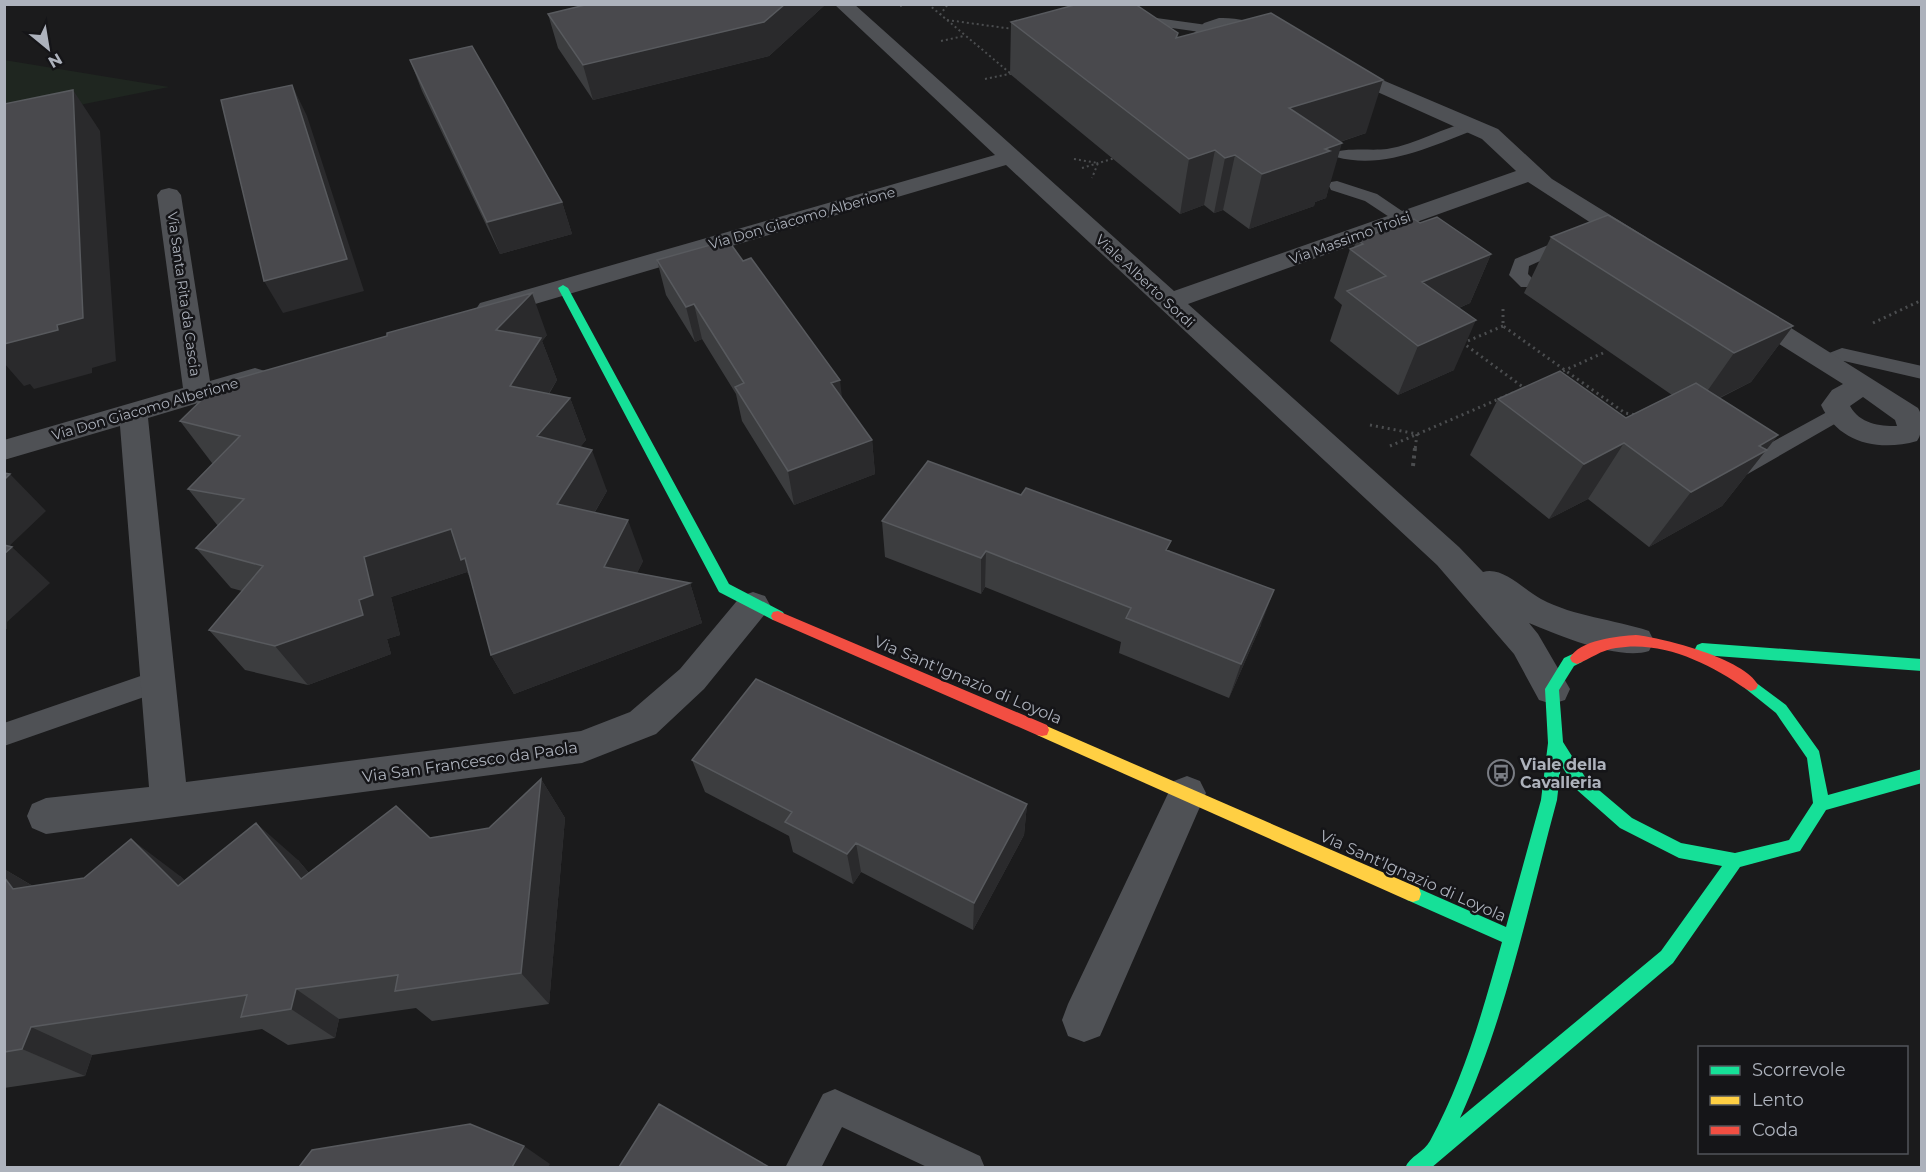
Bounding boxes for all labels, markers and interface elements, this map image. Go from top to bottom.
north arrow [18,18,78,78]
text: N [45,49,66,72]
street label: Via Don Giacomo Alberione [707,183,897,253]
street label: Via Massimo Troisi [1287,208,1413,268]
street label: Via Santa Rita da Cascia [164,210,204,378]
street label: Viale Alberto Sordi [1092,230,1198,332]
street label: Via Don Giacomo Alberione [50,374,240,444]
street label: Via Sant'Ignazio di Loyola [871,632,1065,728]
street label: Via San Francesco da Paola [361,737,579,787]
place label: Viale della Cavalleria [1519,755,1607,792]
bus stop icon: Viale della Cavalleria [1486,758,1516,788]
street label: Via Sant'Ignazio di Loyola [1317,826,1509,926]
legend [1698,1046,1908,1154]
text: Scorrevole [1752,1059,1846,1081]
text: Lento [1752,1089,1804,1111]
text: Coda [1752,1119,1798,1141]

